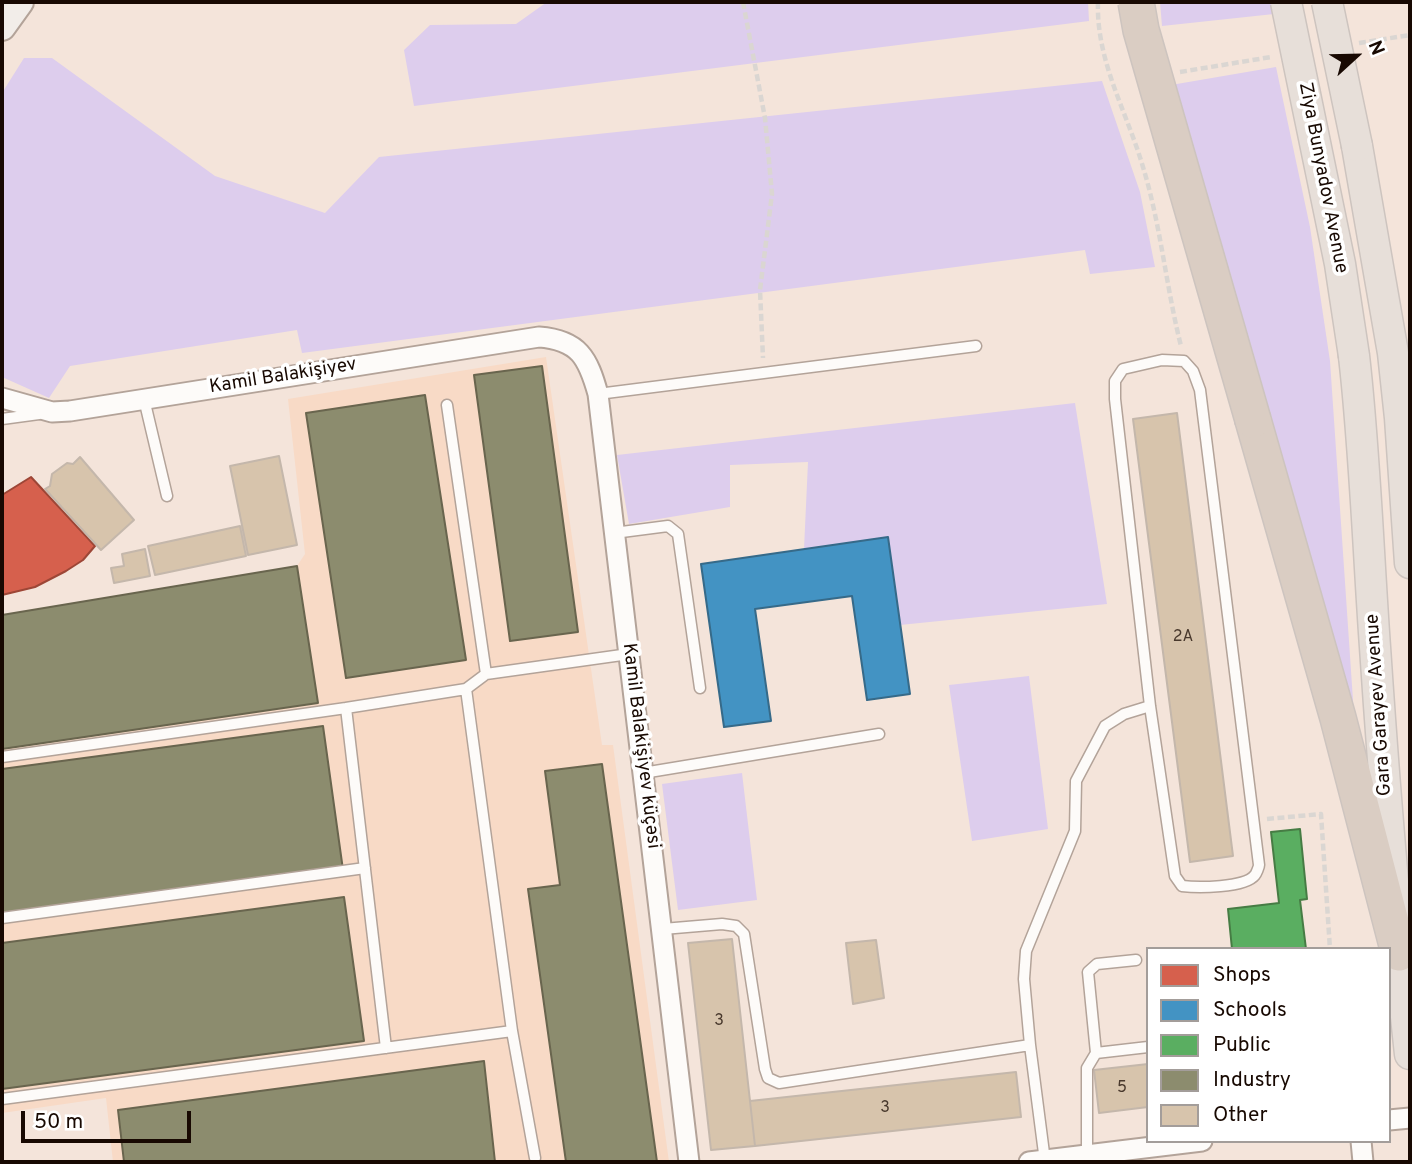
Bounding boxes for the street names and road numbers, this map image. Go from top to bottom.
street label: Ziya Bunyadov Avenue [1292,81,1352,275]
street label: Kamil Balakişiyev [208,354,358,400]
street label: Gara Garayev Avenue [1362,613,1398,797]
street label: Kamil Balakişiyev küçəsi [616,642,664,850]

